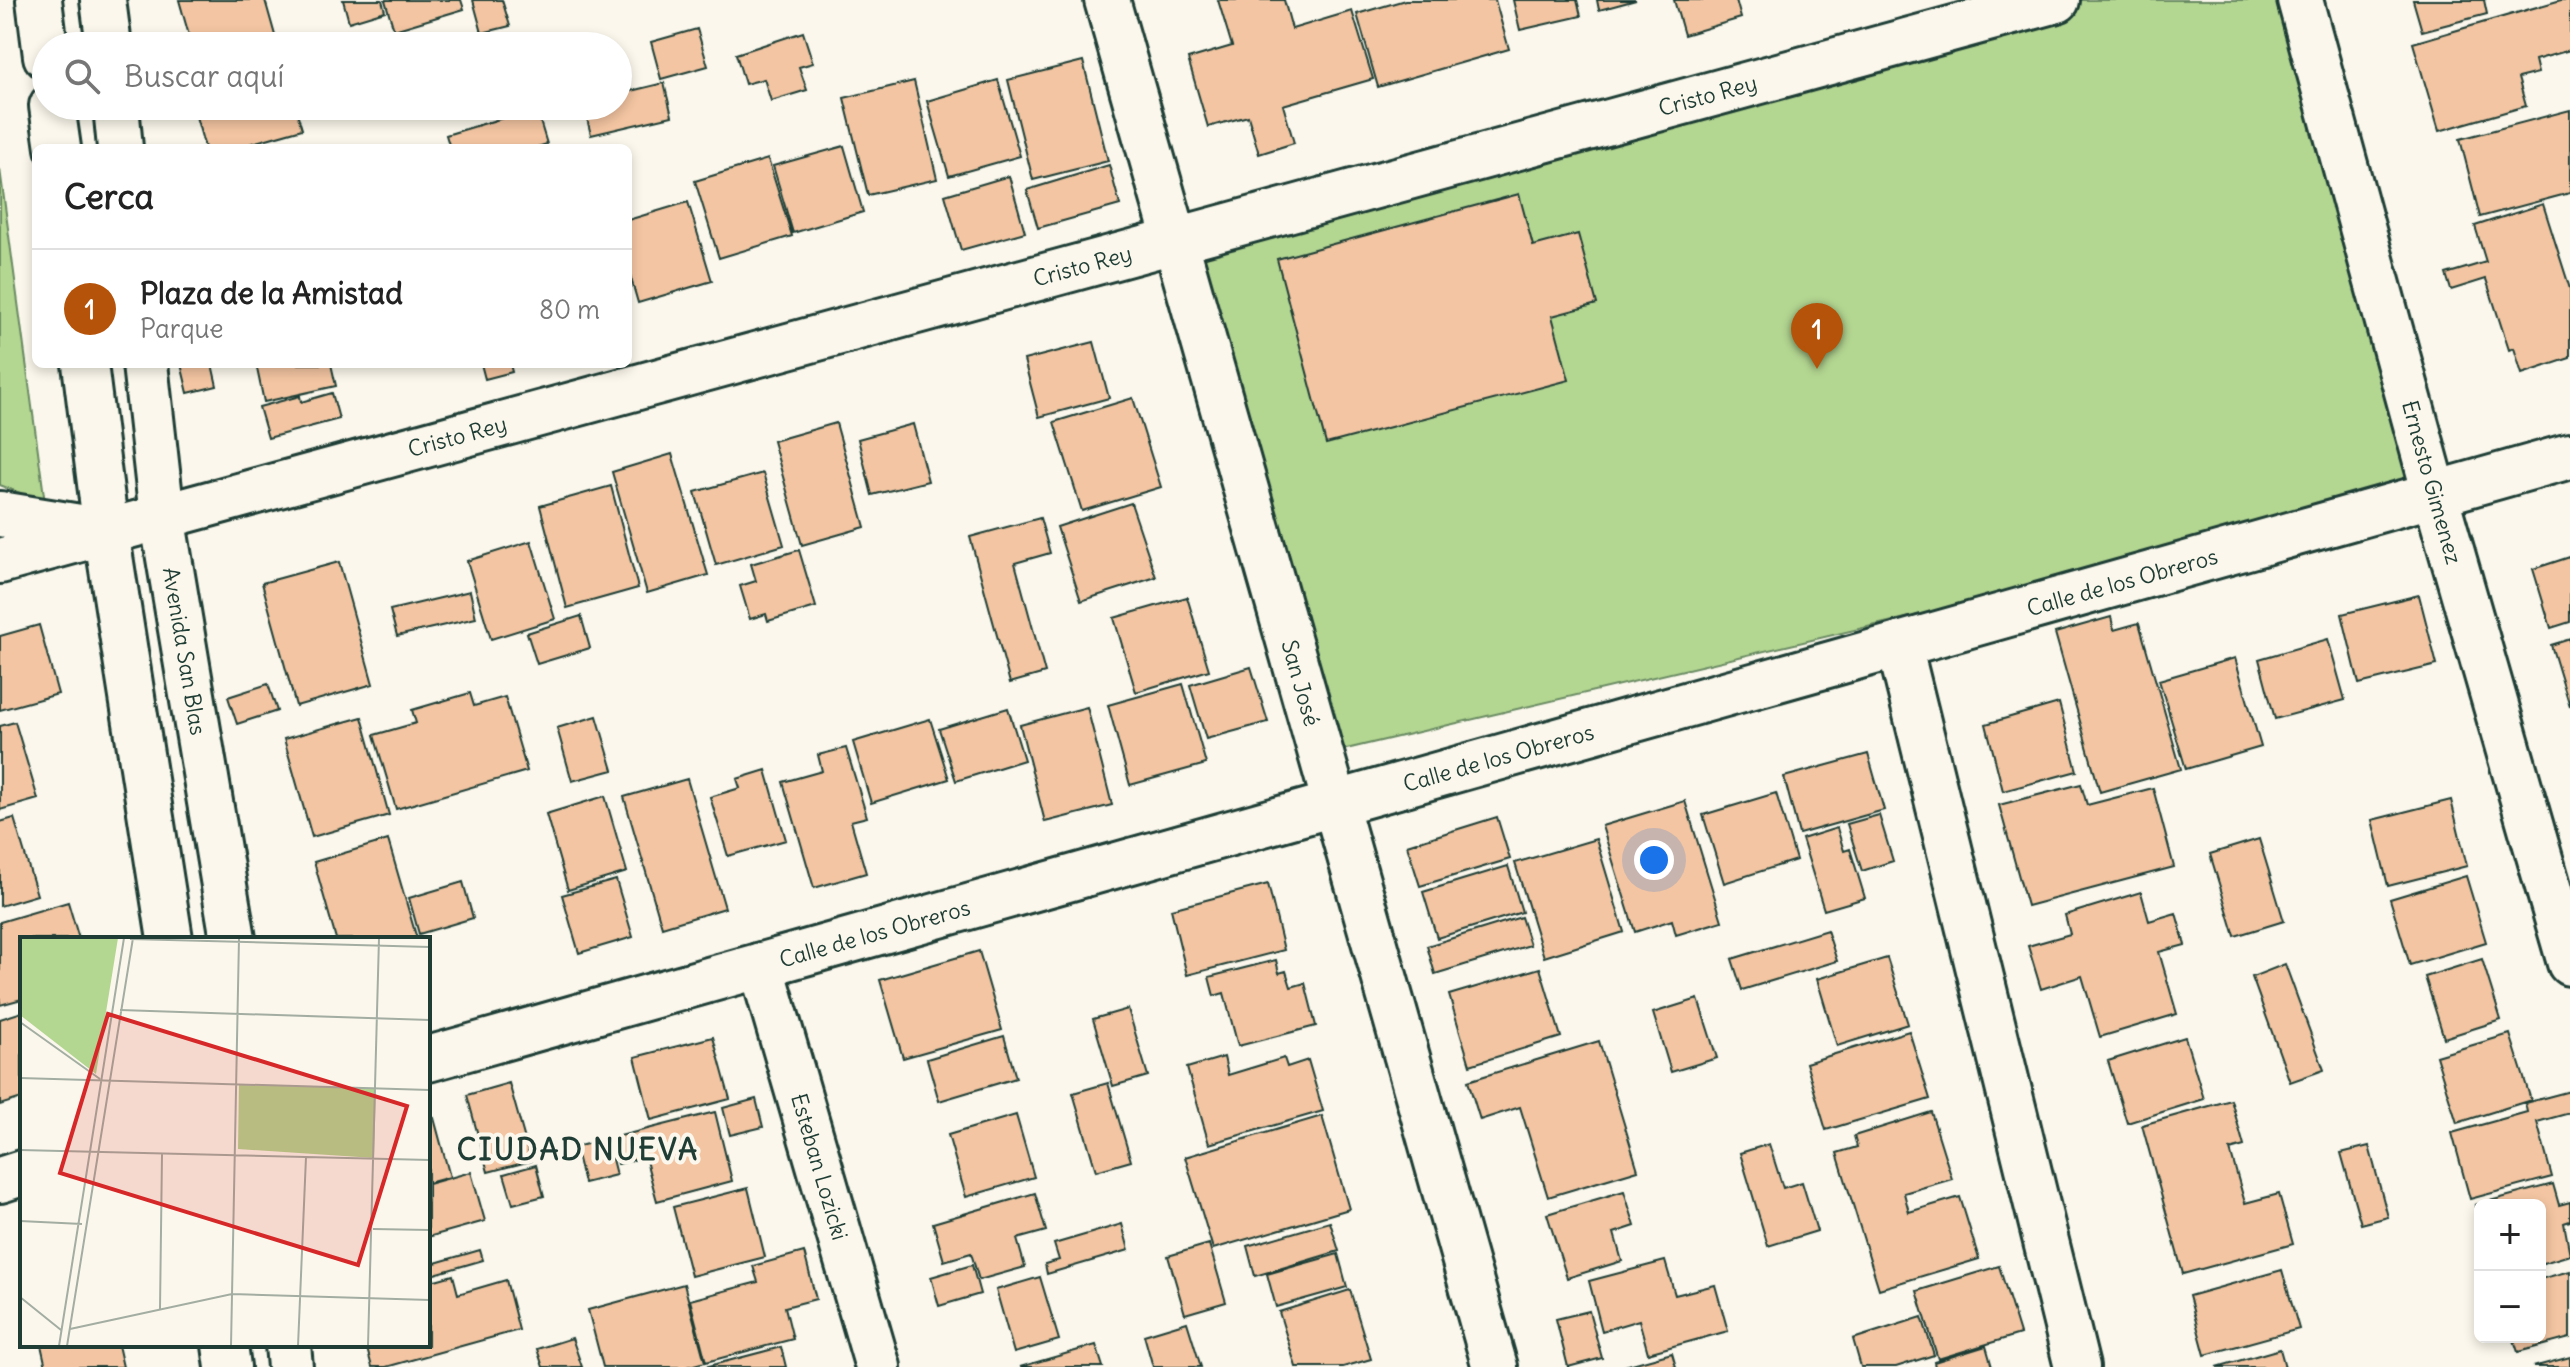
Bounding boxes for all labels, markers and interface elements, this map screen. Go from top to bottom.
search box [32,32,632,120]
icon: search [60,54,104,98]
text: Buscar aquí [124,57,284,95]
street label: Cristo Rey [1655,68,1760,122]
text: Cerca [64,175,154,218]
street label: Cristo Rey [1030,239,1135,293]
text: Plaza de la Amistad [140,274,403,312]
text: 1 [85,293,95,326]
text: 80 m [539,293,600,326]
pin: 1 [1791,303,1843,369]
text: Parque [140,312,224,345]
street label: Ernesto Gimenez [2396,397,2468,567]
street label: Cristo Rey [405,409,510,463]
street label: Calle de los Obreros [2024,542,2221,622]
street label: Avenida San Blas [157,565,213,737]
street label: San José [1275,637,1326,729]
street label: Calle de los Obreros [1400,718,1597,798]
your location [1634,840,1674,880]
street label: Calle de los Obreros [776,893,973,973]
inset map [20,937,430,1347]
street label: Esteban Lozicki [785,1090,854,1243]
district label: CIUDAD NUEVA [457,1130,699,1168]
map controls [2474,1199,2546,1343]
button: + [2474,1199,2546,1271]
button: − [2474,1271,2546,1343]

